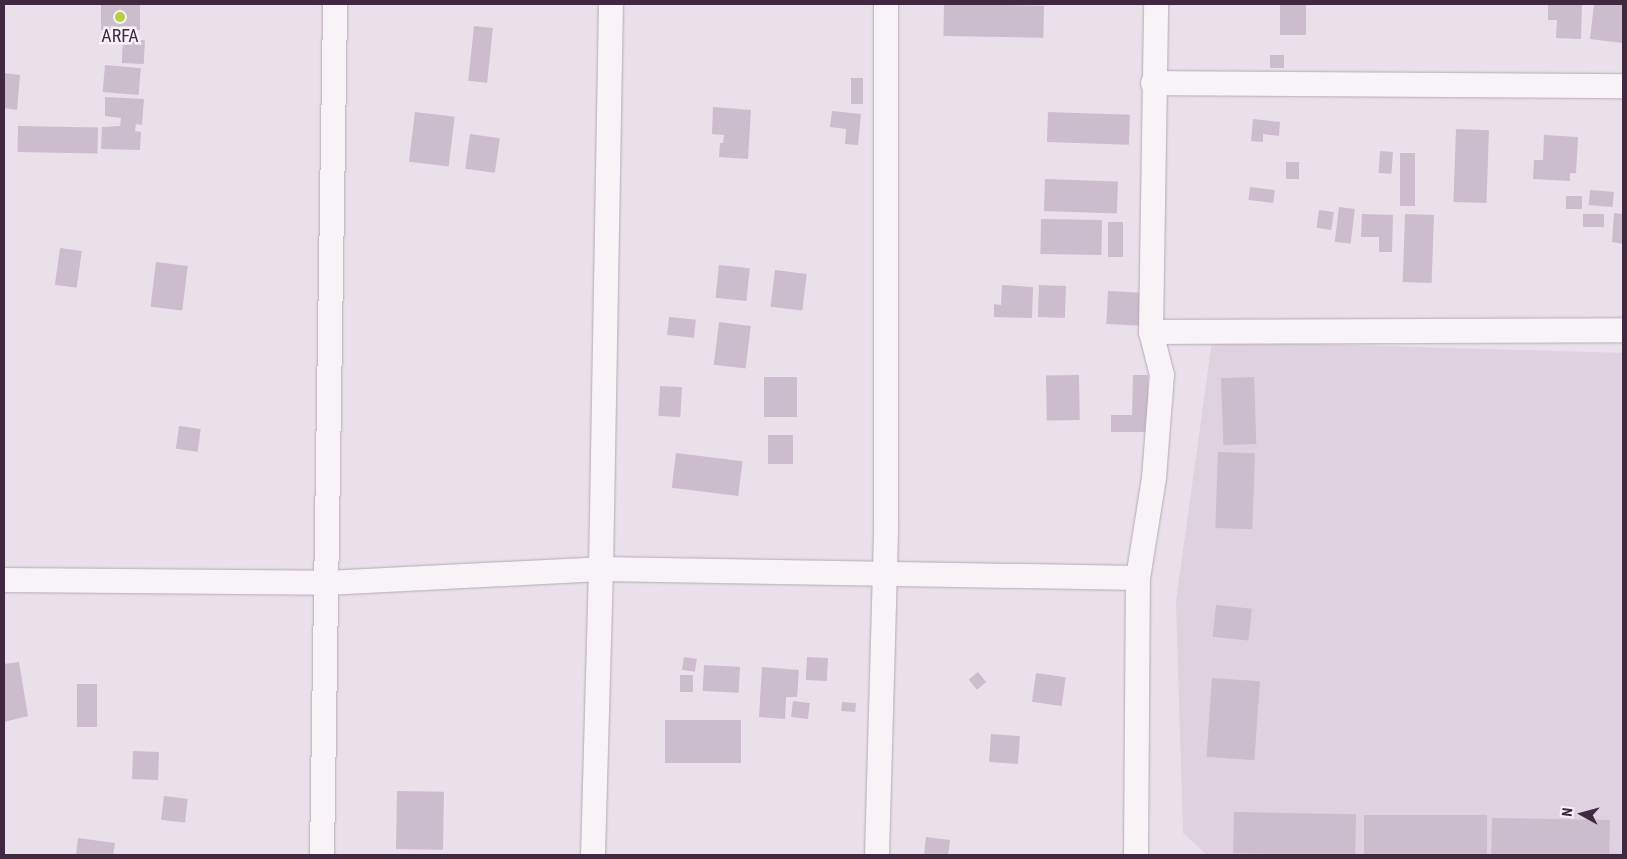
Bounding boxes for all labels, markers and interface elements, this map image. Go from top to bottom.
marker: ARFA [114,11,126,23]
place label: ARFA [101,25,139,47]
north arrow [1557,789,1607,839]
text: N [1559,807,1576,817]

